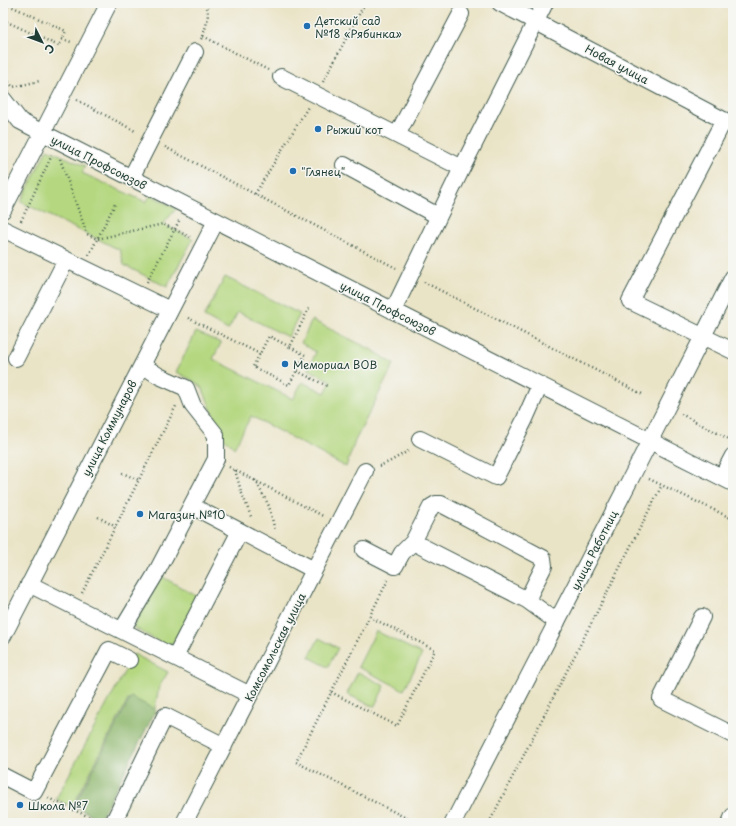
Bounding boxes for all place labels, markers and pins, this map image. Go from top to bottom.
place label: Детский сад №18 «Рябинка» [314,12,402,42]
marker: Детский сад №18 «Рябинка» [302,21,312,31]
place label: Рыжий кот [326,121,383,138]
marker: Рыжий кот [313,124,323,134]
place label: "Глянец" [301,163,345,180]
marker: "Глянец" [288,166,298,176]
place label: Мемориал ВОВ [293,356,377,373]
marker: Мемориал ВОВ [280,359,290,369]
place label: Магазин №10 [148,506,225,523]
marker: Магазин №10 [135,509,145,519]
place label: Школа №7 [28,797,88,814]
marker: Школа №7 [15,800,25,810]

